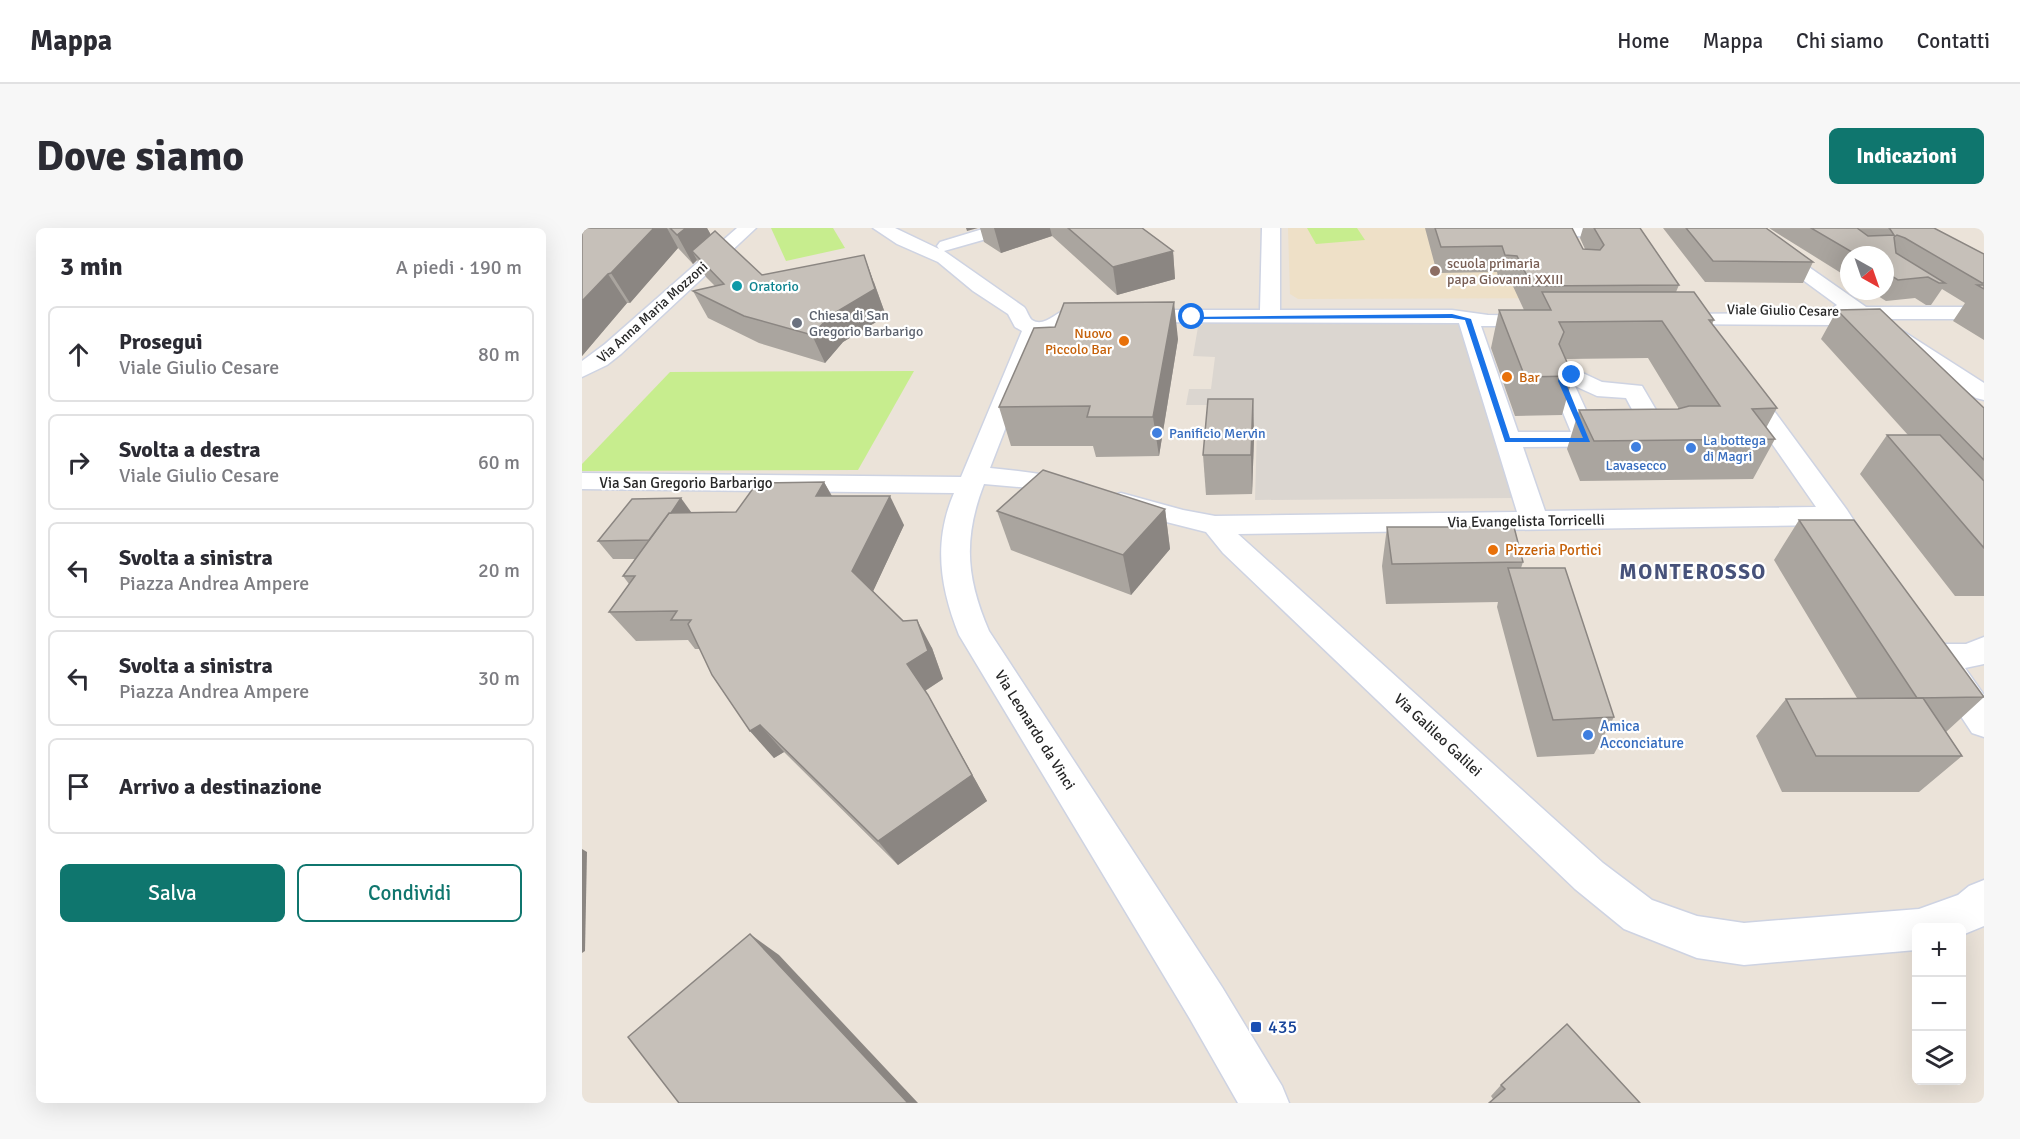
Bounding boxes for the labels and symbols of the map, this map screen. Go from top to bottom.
north arrow [1840,246,1894,300]
place label: scuola primaria papa Giovanni XXIII [1447,255,1563,288]
street label: Via Anna Maria Mozzoni [593,258,711,367]
marker: scuola primaria papa Giovanni XXIII [1428,264,1442,278]
place label: Oratorio [749,278,799,295]
marker: Oratorio [730,279,744,293]
street label: Viale Giulio Cesare [1727,301,1839,320]
route start [1178,303,1204,329]
place label: Chiesa di San Gregorio Barbarigo [809,307,923,340]
marker: Chiesa di San Gregorio Barbarigo [790,316,804,330]
place label: Nuovo Piccolo Bar [1045,325,1113,358]
marker: Nuovo Piccolo Bar [1117,334,1131,348]
route end [1558,361,1584,387]
place label: Bar [1519,369,1541,386]
marker: Bar [1500,370,1514,384]
place label: Panificio Mervin [1169,425,1266,442]
marker: Panificio Mervin [1150,426,1164,440]
place label: La bottega di Magri [1703,432,1766,465]
marker: Lavasecco [1629,440,1643,454]
marker: La bottega di Magri [1684,441,1698,455]
place label: Lavasecco [1606,457,1666,474]
street label: Via San Gregorio Barbarigo [599,474,773,492]
street label: Via Evangelista Torricelli [1447,511,1605,531]
place label: Pizzeria Portici [1505,541,1601,559]
marker: Pizzeria Portici [1486,543,1500,557]
district label: MONTEROSSO [1619,559,1767,585]
street label: Via Leonardo da Vinci [991,667,1079,793]
street label: Via Galileo Galilei [1390,690,1486,780]
place label: Amica Acconciature [1600,717,1684,752]
marker: Amica Acconciature [1581,728,1595,742]
place label: 435 [1268,1016,1297,1038]
marker: 435 [1249,1020,1263,1034]

